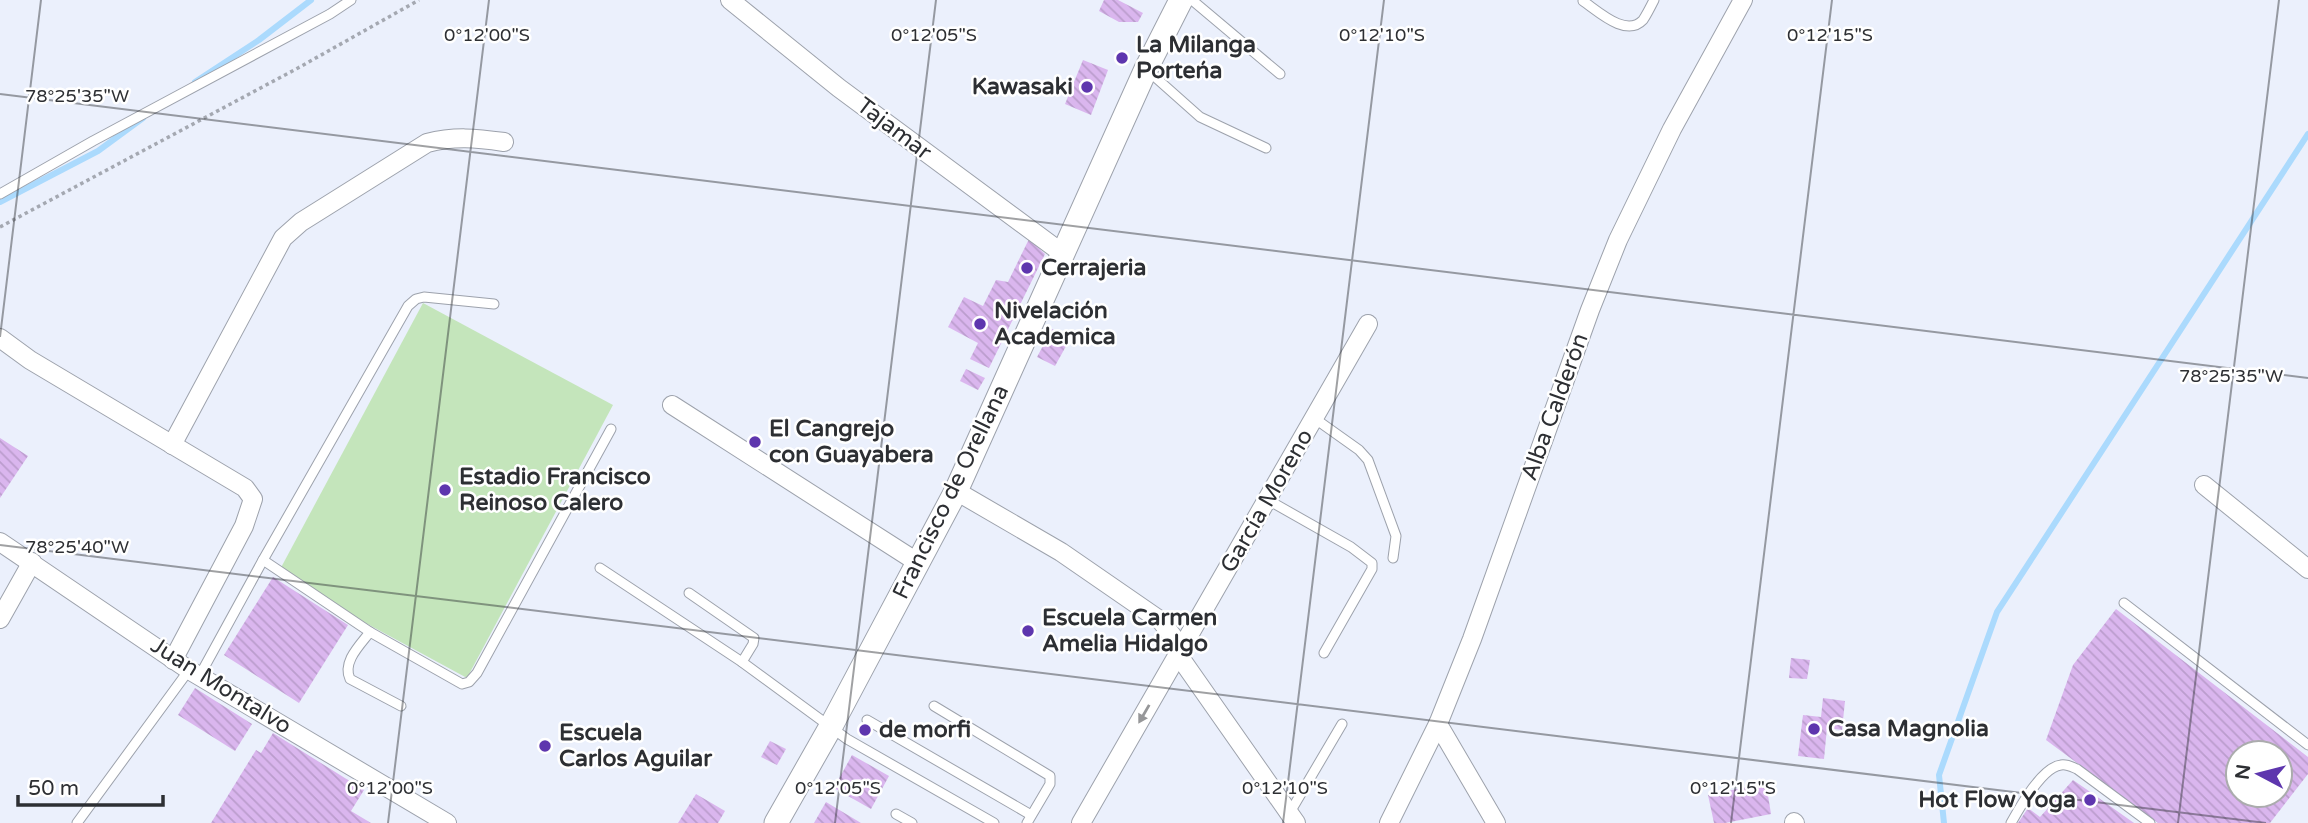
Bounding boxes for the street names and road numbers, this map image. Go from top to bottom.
street label: Tajamar [851,92,937,166]
street label: Alba Calderón [1515,329,1595,485]
street label: Francisco de Orellana [887,380,1015,604]
street label: García Moreno [1215,424,1319,578]
street label: Juan Montalvo [145,632,297,740]

